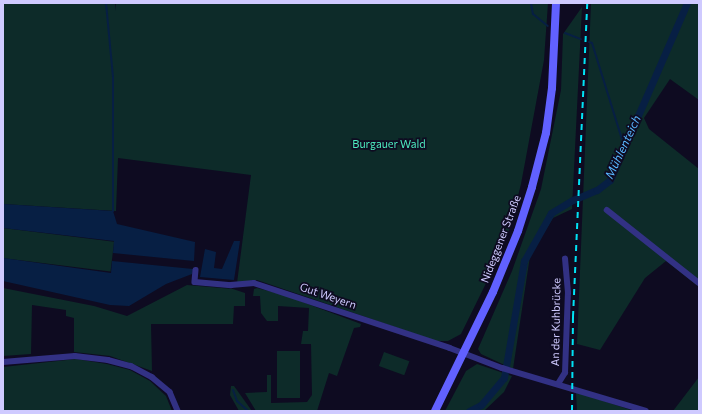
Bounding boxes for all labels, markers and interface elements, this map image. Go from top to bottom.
water label: Mühlenteich [602,113,644,181]
park label: Burgauer Wald [352,137,426,151]
street label: Nideggener Straße [478,193,524,285]
street label: An der Kuhbrücke [549,278,563,366]
street label: Gut Weyern [298,280,358,312]

